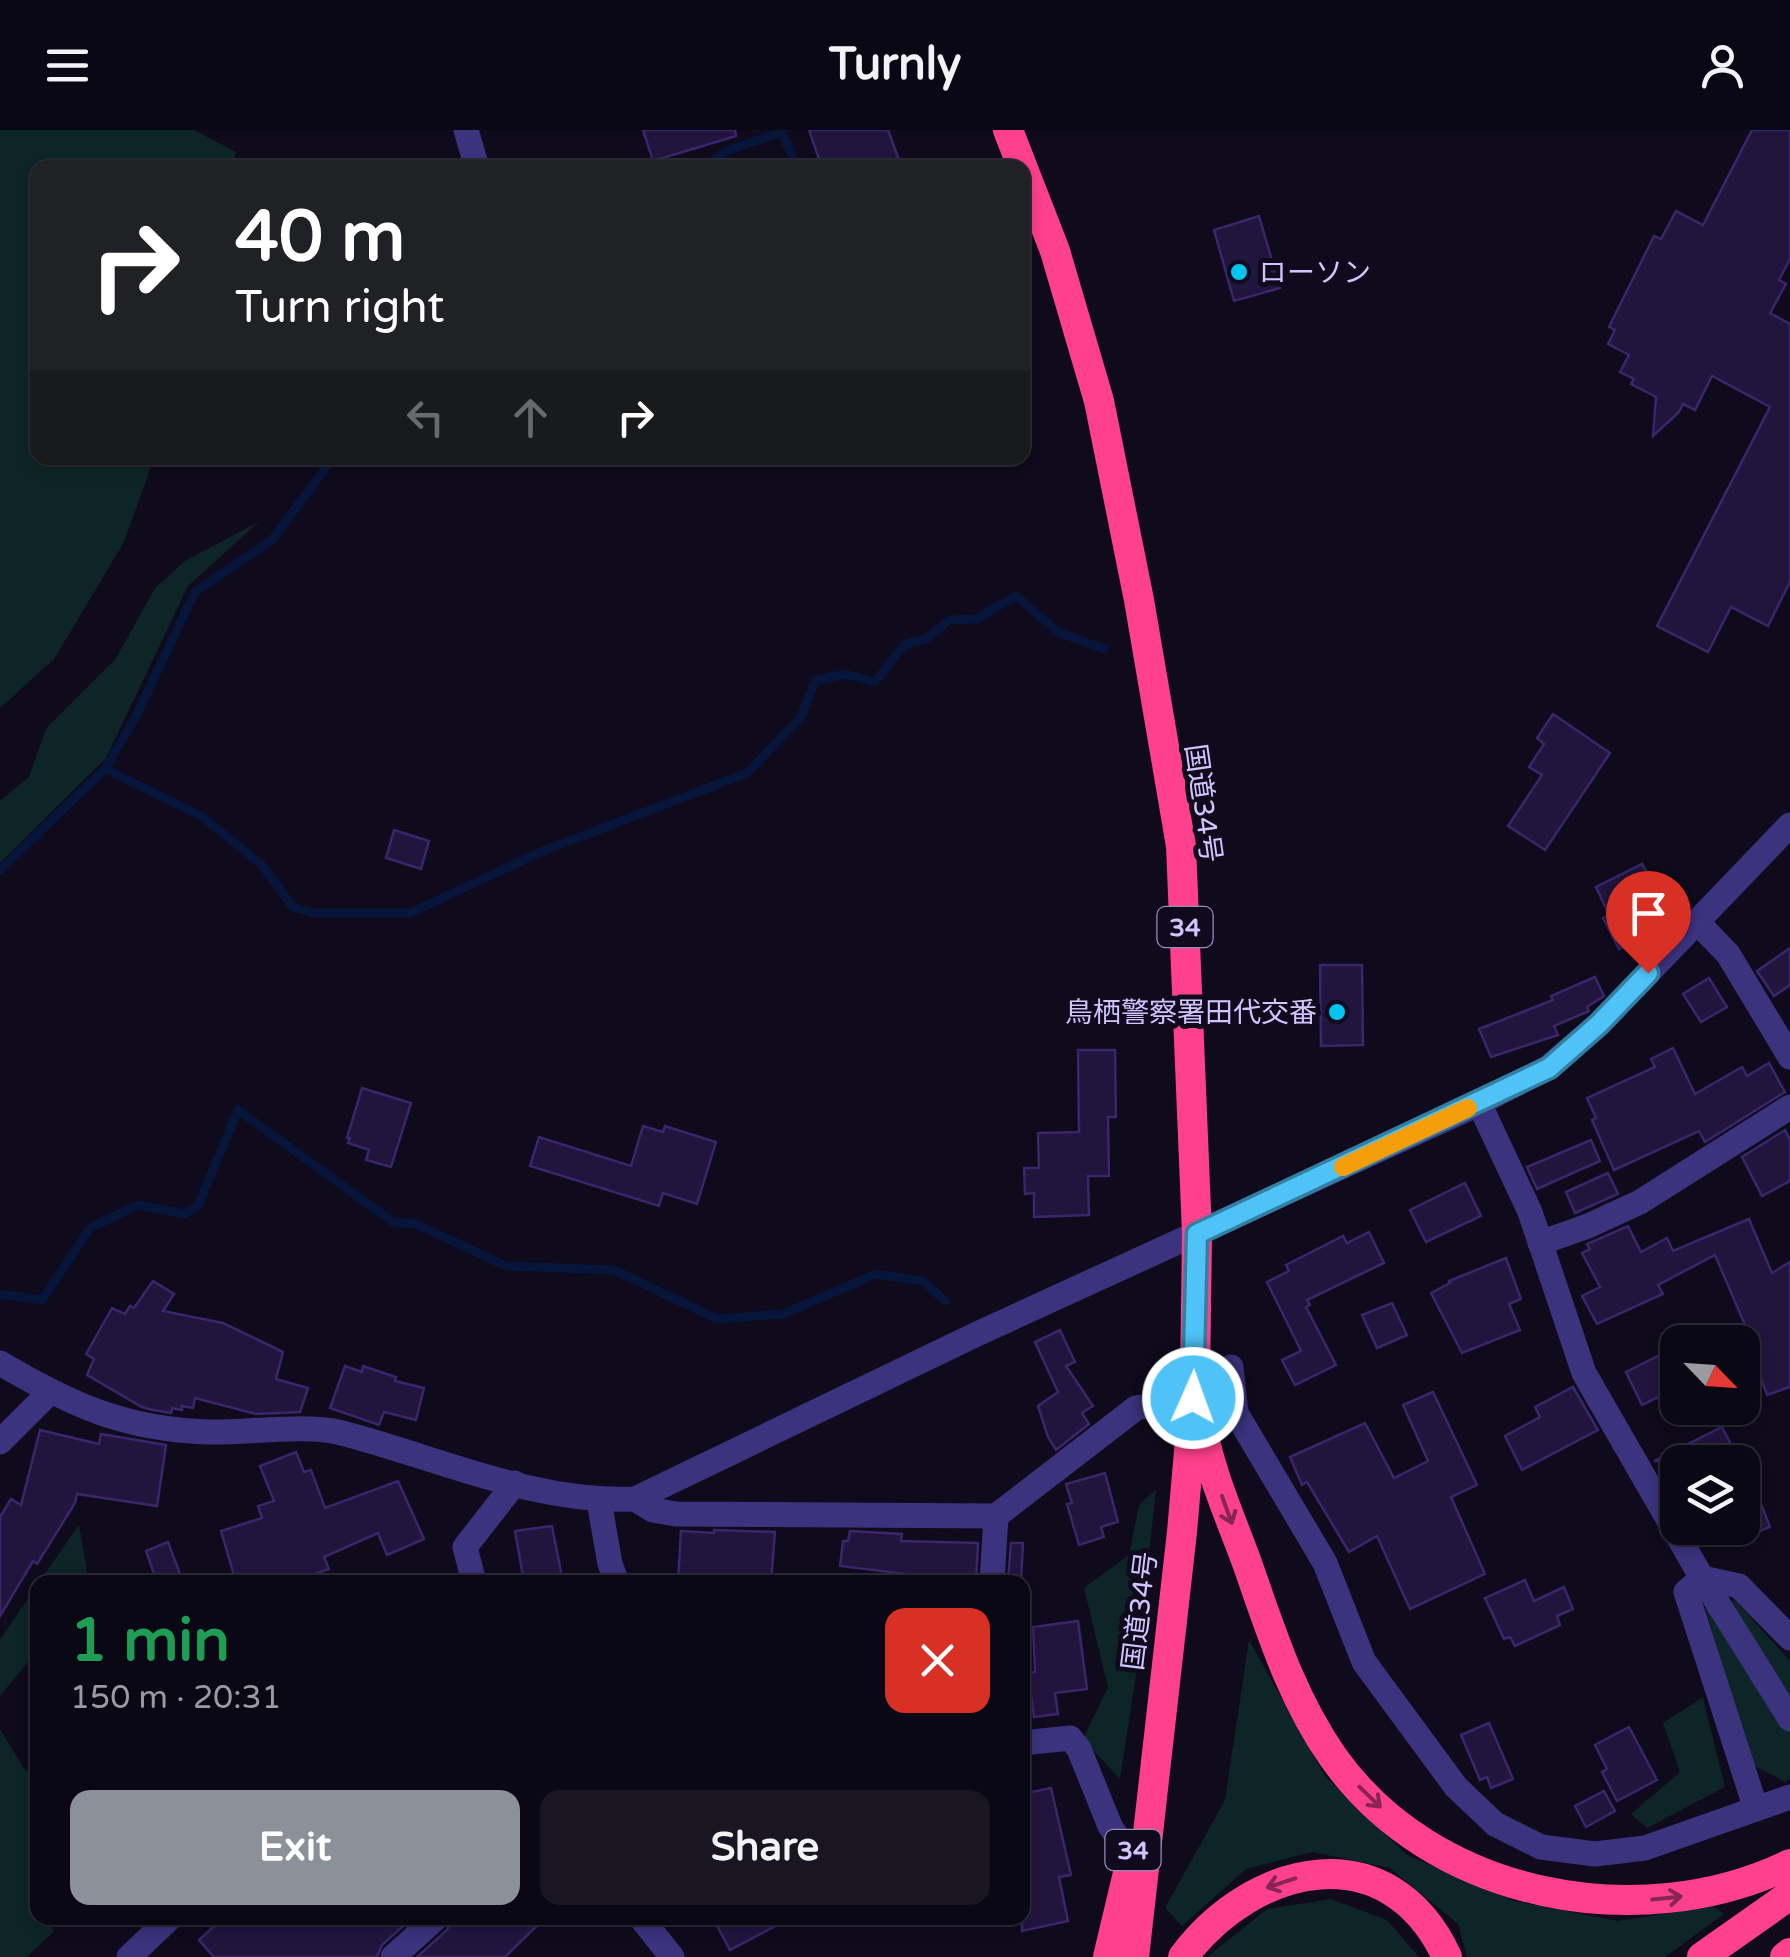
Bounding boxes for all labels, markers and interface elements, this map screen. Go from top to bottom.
icon: menu [40,38,95,93]
text: Turnly [829,38,961,92]
icon: person [1695,38,1750,93]
text: 40 m [235,196,405,280]
icon: right [70,200,200,330]
place label: ローソン [1259,256,1371,290]
marker: ローソン [1228,261,1250,283]
text: Turn right [235,281,444,335]
icon: left [398,390,453,445]
icon: ahead [503,390,558,445]
icon: right [608,390,663,445]
street label: 国道34号 [1178,742,1228,865]
pin [1606,871,1691,974]
icon: arrive [1621,886,1676,941]
road number: 34 [1158,907,1212,947]
place label: 鳥栖警察署田代交番 [1065,996,1317,1030]
marker: 鳥栖警察署田代交番 [1326,1001,1348,1023]
north arrow [1660,1325,1760,1425]
map controls [1660,1325,1760,1545]
position arrow [1141,1346,1245,1450]
button: layers [1660,1445,1760,1545]
one-way arrow [1219,1493,1237,1524]
street label: 国道34号 [1116,1550,1164,1672]
text: 1 min [70,1605,230,1677]
button: close [885,1608,990,1713]
text: 150 m · 20:31 [70,1679,282,1717]
one-way arrow [1357,1785,1382,1808]
button: Exit [70,1790,520,1905]
button: Share [540,1790,990,1905]
road number: 34 [1106,1830,1160,1870]
one-way arrow [1265,1875,1297,1893]
one-way arrow [1651,1888,1683,1907]

